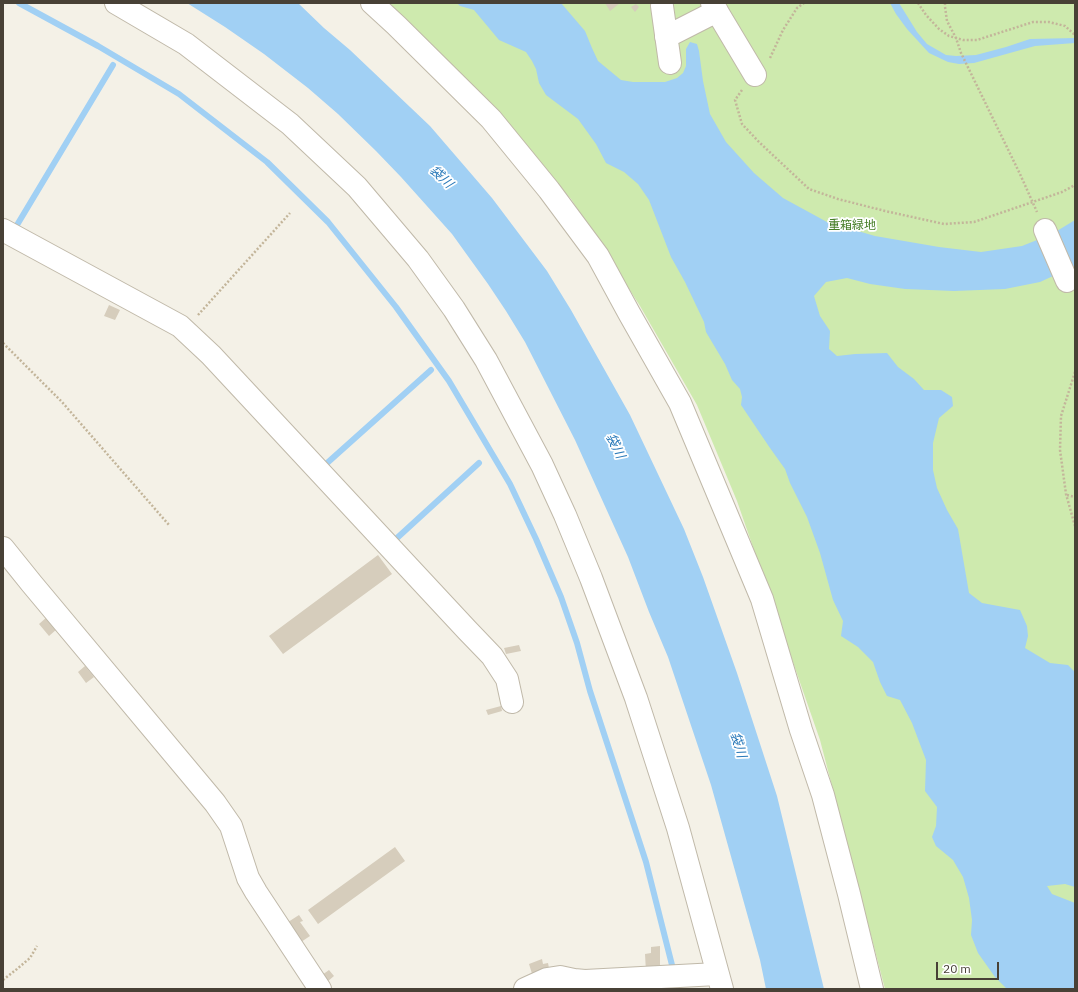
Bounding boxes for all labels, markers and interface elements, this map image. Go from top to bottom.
water label: 袋川 [426,162,456,192]
park label: 重箱緑地 [828,219,876,233]
water label: 袋川 [602,431,628,461]
water label: 袋川 [727,730,749,760]
scale bar [938,954,1001,980]
text: 20 m [943,961,971,976]

